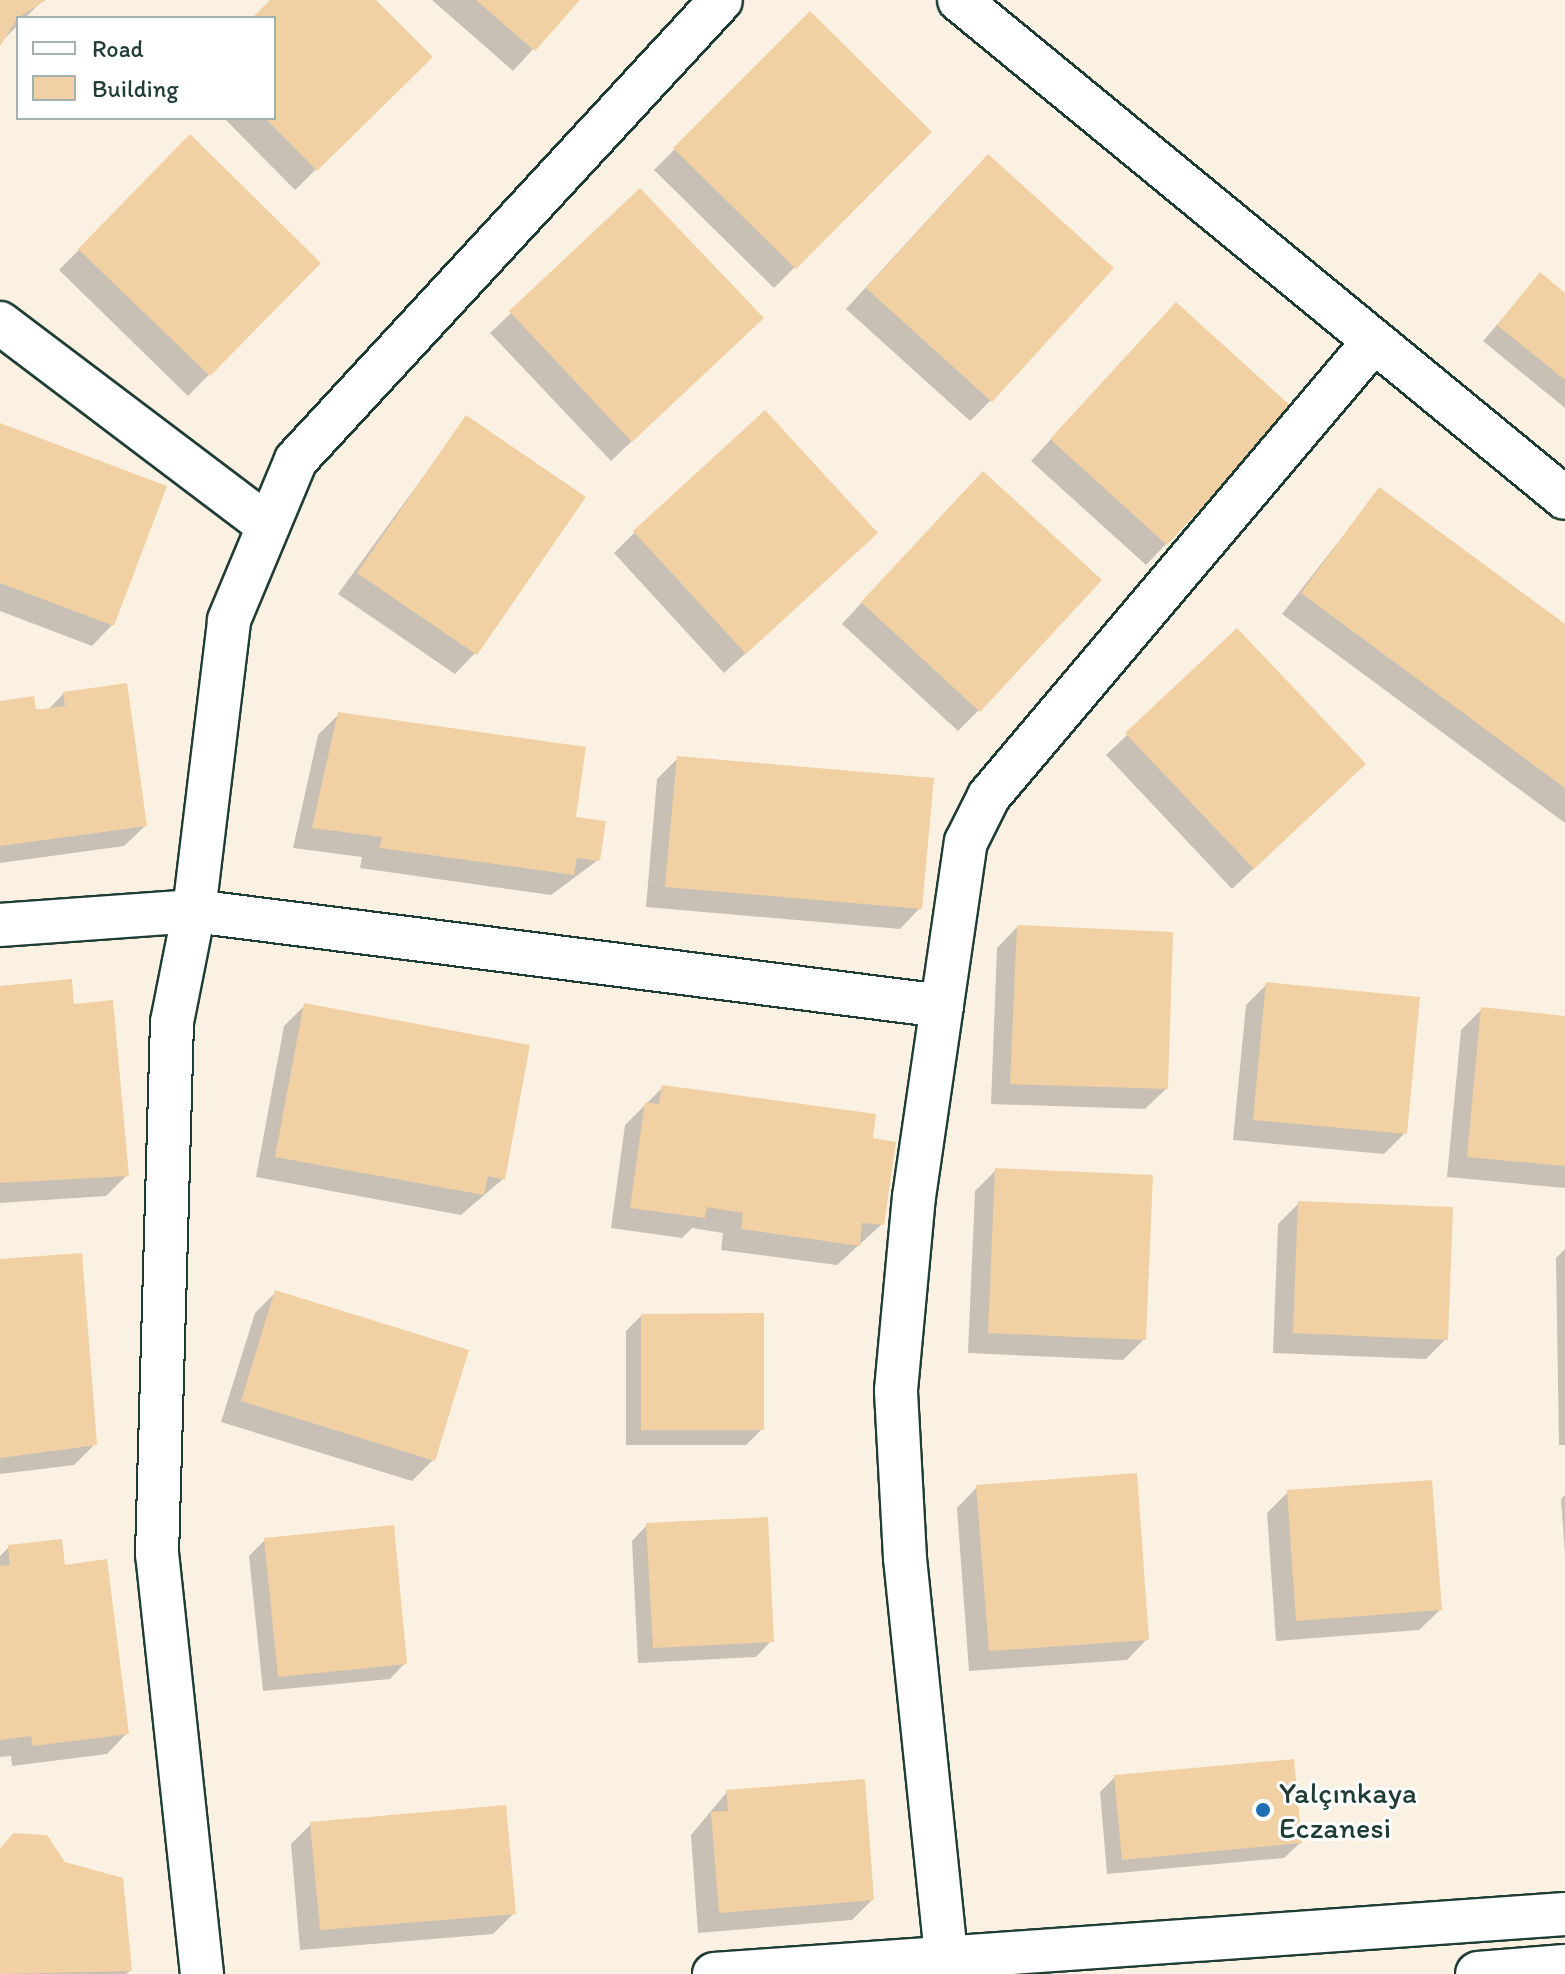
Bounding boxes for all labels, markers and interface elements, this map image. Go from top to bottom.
legend [16,16,276,120]
text: Road [92,34,144,63]
text: Building [92,74,179,103]
place label: Yalçınkaya Eczanesi [1279,1775,1417,1846]
marker: Yalçınkaya Eczanesi [1254,1801,1272,1819]

